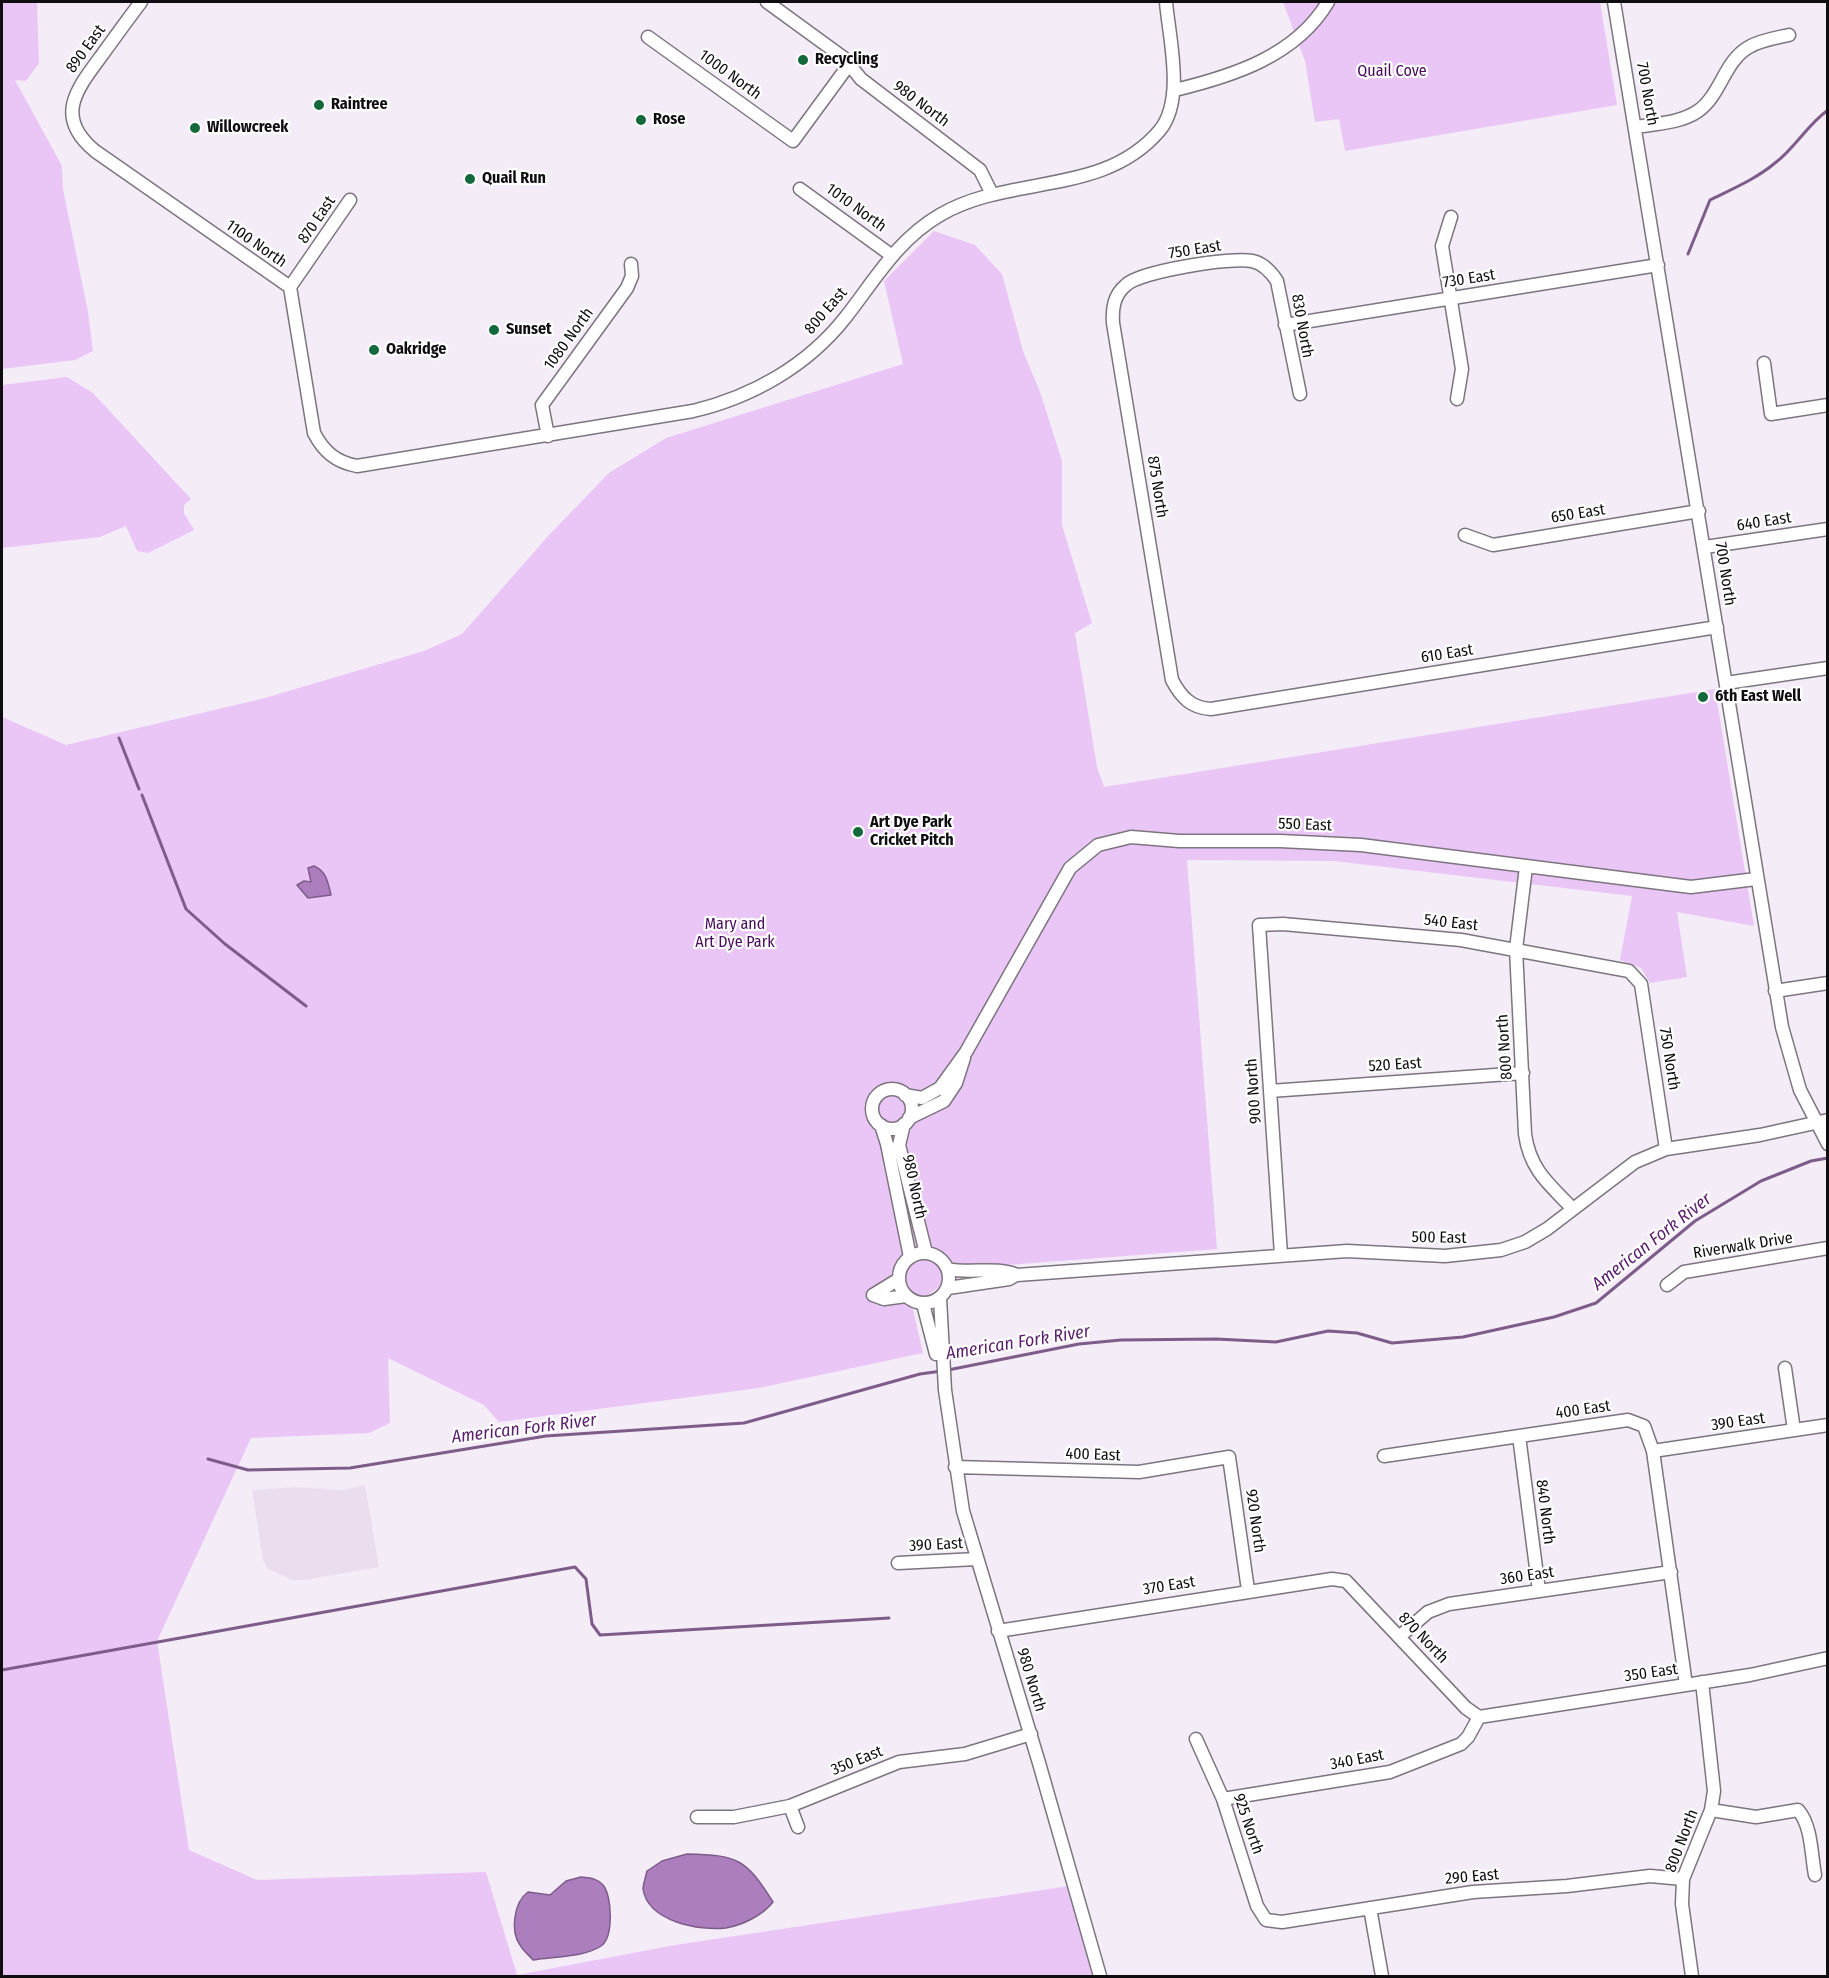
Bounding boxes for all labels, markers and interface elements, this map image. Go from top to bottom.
street label: 890 East [62,21,110,77]
street label: 1000 North [695,46,765,104]
place label: Recycling [815,50,878,70]
marker: Recycling [796,53,810,67]
street label: 700 North [1632,61,1662,127]
park label: Quail Cove [1357,62,1427,82]
street label: 980 North [889,77,953,131]
place label: Raintree [331,95,388,115]
marker: Raintree [312,98,326,112]
place label: Rose [653,110,685,130]
marker: Rose [634,113,648,127]
place label: Willowcreek [207,118,288,138]
marker: Willowcreek [188,121,202,135]
place label: Quail Run [482,169,546,189]
marker: Quail Run [463,172,477,186]
street label: 1010 North [822,180,890,236]
street label: 870 East [294,193,340,247]
street label: 1100 North [222,216,290,272]
street label: 750 East [1167,236,1223,264]
street label: 730 East [1441,265,1497,293]
street label: 800 East [801,284,851,338]
street label: 830 North [1287,292,1317,360]
street label: 1080 North [540,304,598,374]
place label: Sunset [506,320,552,340]
marker: Sunset [487,323,501,337]
place label: Oakridge [386,340,446,360]
marker: Oakridge [367,343,381,357]
street label: 875 North [1143,455,1171,519]
street label: 650 East [1550,500,1606,528]
street label: 640 East [1735,508,1793,536]
street label: 700 North [1711,541,1739,607]
street label: 610 East [1419,640,1475,668]
place label: 6th East Well [1715,687,1801,707]
marker: 6th East Well [1696,690,1710,704]
place label: Art Dye Park Cricket Pitch [870,813,954,851]
street label: 550 East [1278,814,1332,836]
marker: Art Dye Park Cricket Pitch [851,825,865,839]
street label: 540 East [1423,911,1479,935]
park label: Mary and Art Dye Park [695,915,775,953]
street label: 800 North [1493,1014,1517,1080]
street label: 750 North [1655,1026,1683,1092]
street label: 520 East [1368,1054,1422,1076]
street label: 900 North [1242,1058,1266,1124]
street label: 980 North [898,1153,930,1221]
water label: American Fork River [1588,1189,1716,1295]
street label: 500 East [1411,1228,1467,1248]
street label: Riverwalk Drive [1692,1229,1794,1263]
water label: American Fork River [944,1321,1092,1365]
street label: 400 East [1554,1397,1612,1423]
water label: American Fork River [450,1409,598,1449]
street label: 390 East [1710,1409,1766,1435]
street label: 400 East [1065,1444,1121,1466]
street label: 840 North [1531,1478,1559,1546]
street label: 920 North [1241,1488,1269,1554]
street label: 390 East [909,1534,963,1556]
street label: 360 East [1499,1563,1555,1589]
street label: 370 East [1142,1572,1196,1600]
street label: 870 North [1394,1608,1452,1668]
street label: 980 North [1012,1646,1050,1714]
street label: 350 East [1623,1660,1679,1686]
street label: 350 East [828,1742,886,1780]
street label: 340 East [1329,1745,1385,1775]
street label: 925 North [1229,1791,1267,1857]
street label: 800 North [1661,1807,1703,1875]
street label: 290 East [1444,1865,1500,1889]

